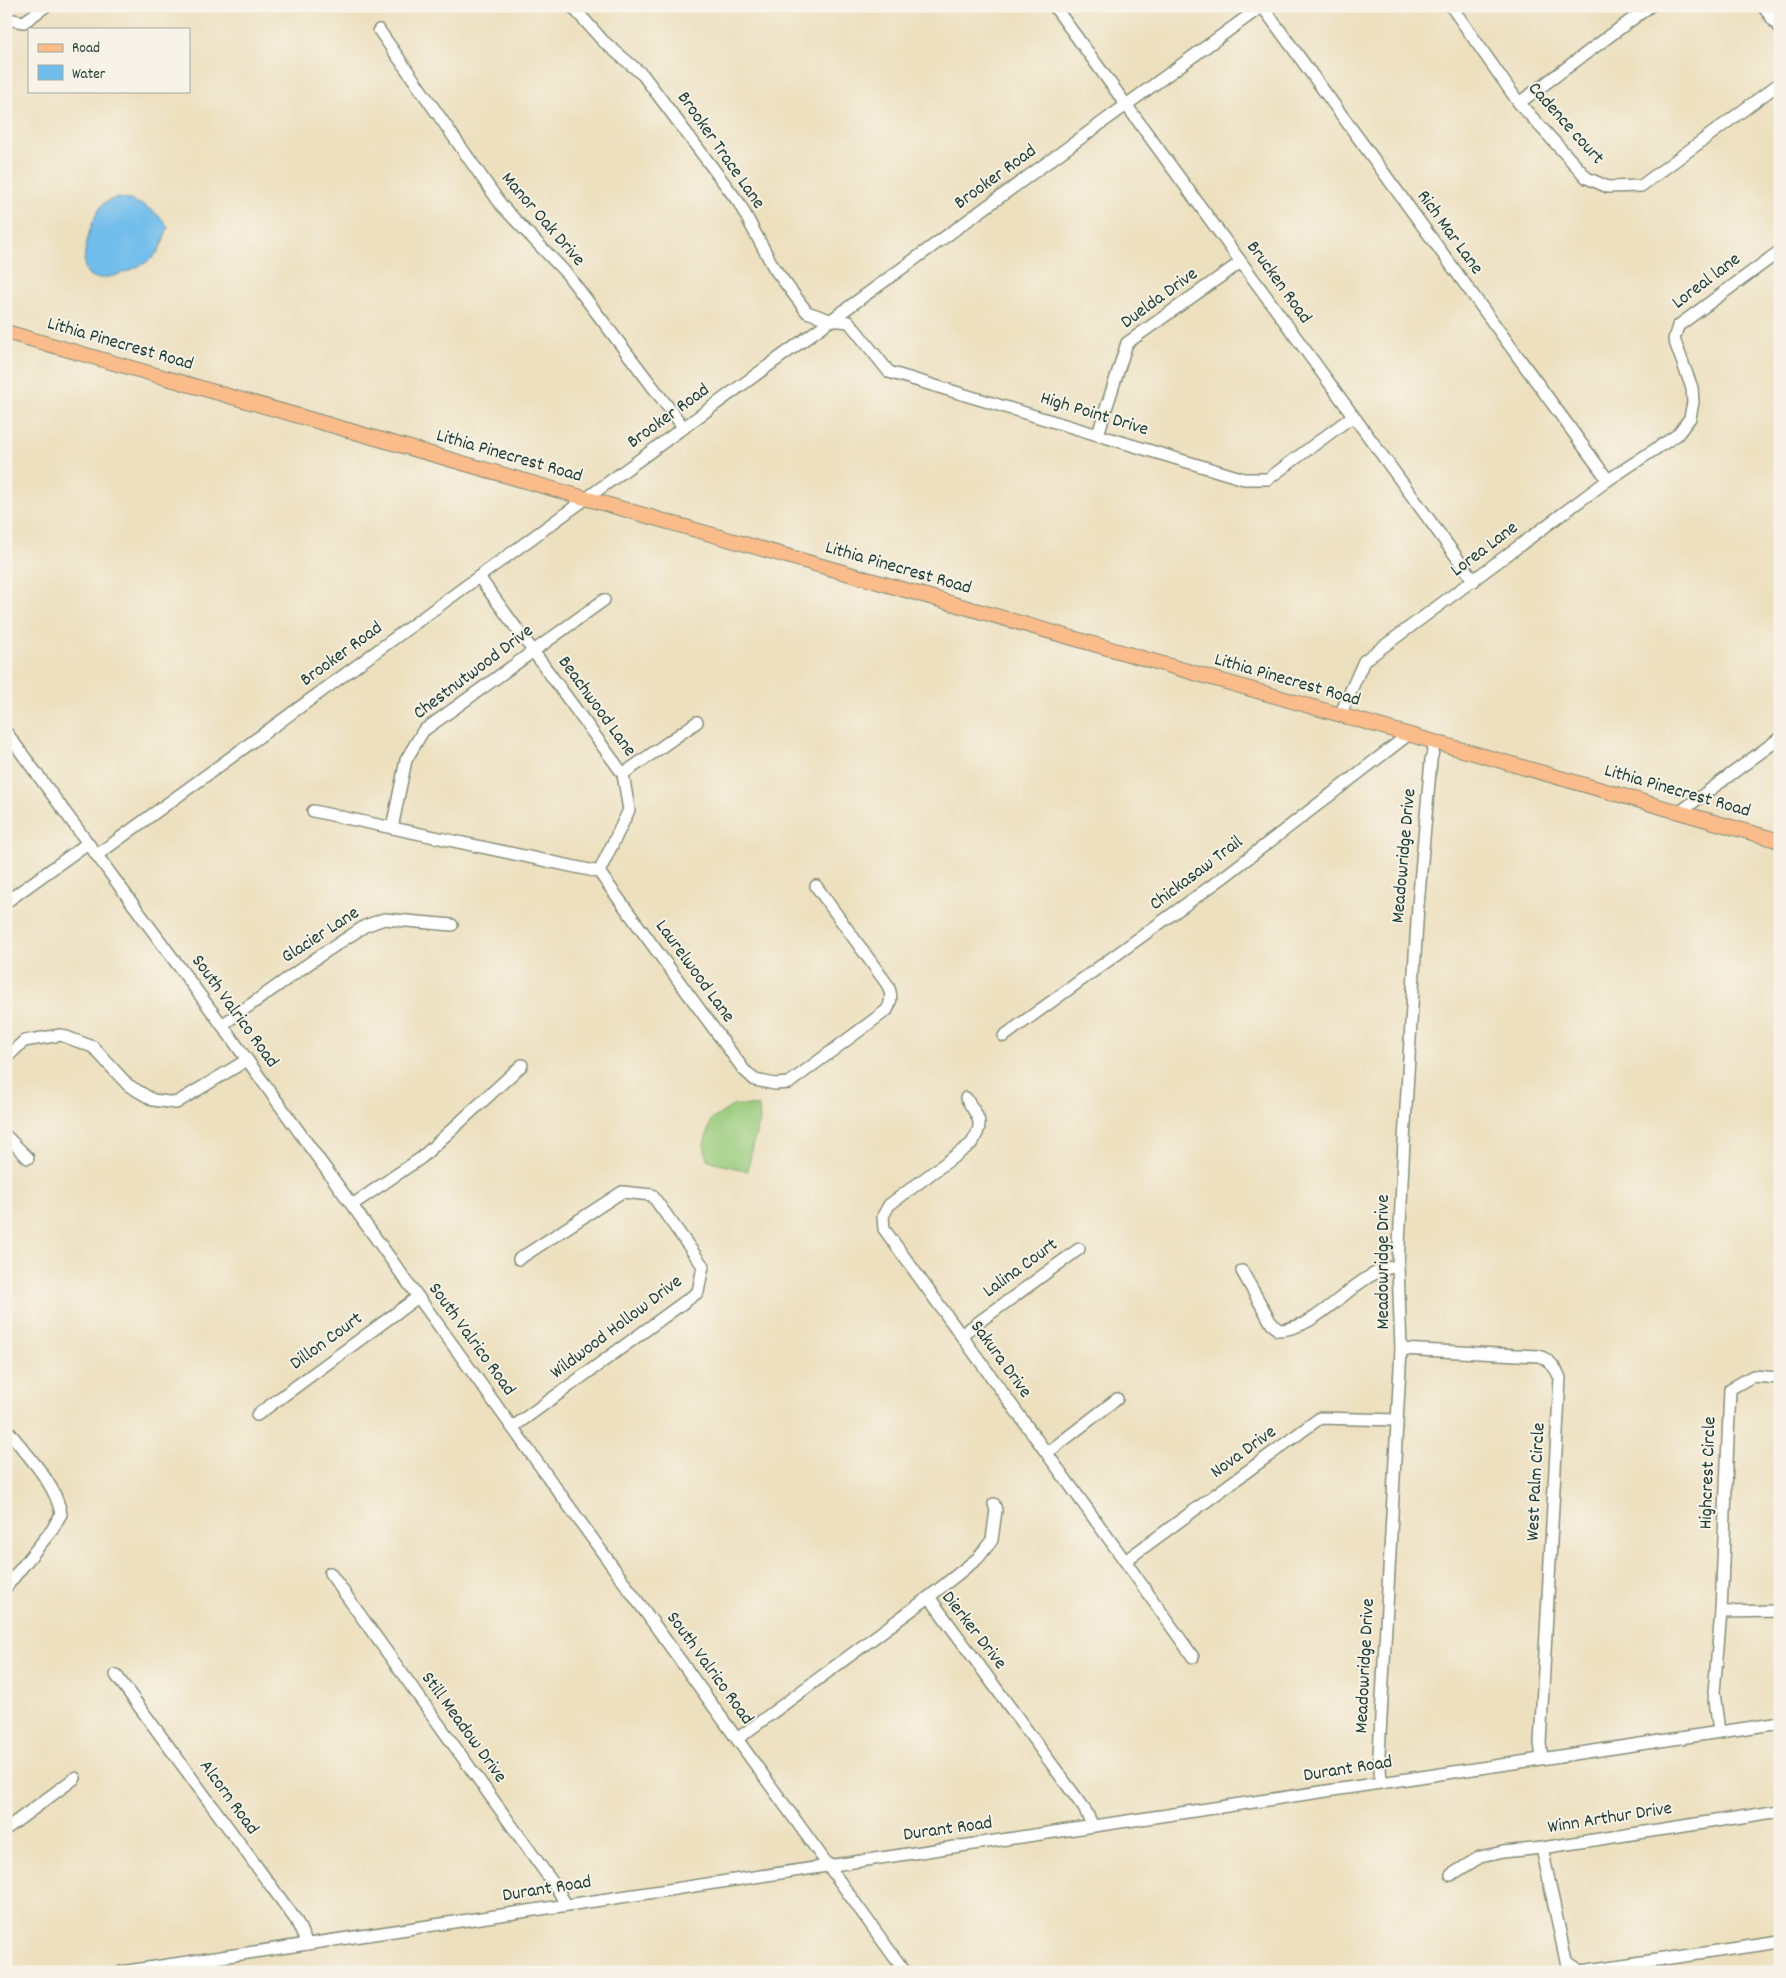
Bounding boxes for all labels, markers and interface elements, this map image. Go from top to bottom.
legend [28,28,190,92]
text: Road [72,38,100,60]
text: Water [72,64,106,86]
street label: Cadence court [1520,77,1610,171]
street label: Brooker Trace Lane [669,87,771,215]
street label: Brooker Road [949,139,1043,217]
street label: Manor Oak Drive [493,167,591,273]
street label: Rich Mar Lane [1409,185,1489,281]
street label: Brucken Road [1239,236,1317,330]
street label: Loreal lane [1667,247,1747,317]
street label: Duelda Drive [1116,262,1204,336]
street label: Lithia Pinecrest Road [44,311,196,379]
street label: Brooker Road [622,378,716,456]
street label: High Point Drive [1037,386,1151,444]
street label: Lithia Pinecrest Road [433,423,585,491]
street label: Lorea Lane [1445,516,1525,584]
street label: Lithia Pinecrest Road [822,535,974,603]
street label: Brooker Road [295,616,389,694]
street label: Chestnutwood Drive [408,619,540,727]
street label: Lithia Pinecrest Road [1211,647,1363,715]
street label: Beachwood Lane [550,651,642,763]
street label: Lithia Pinecrest Road [1601,758,1753,826]
street label: Meadowridge Drive [1386,788,1424,924]
street label: Chickasaw Trail [1145,830,1250,918]
street label: Glacier Lane [277,901,365,971]
street label: Laurelwood Lane [648,915,740,1029]
street label: South Valrico Road [184,950,284,1074]
street label: Meadowridge Drive [1371,1194,1398,1330]
street label: Lalina Court [978,1233,1064,1305]
street label: Wildwood Hollow Drive [545,1269,689,1387]
street label: South Valrico Road [421,1278,521,1402]
street label: Dillon Court [285,1306,369,1378]
street label: Sakura Drive [963,1316,1037,1404]
street label: Highcrest Circle [1694,1416,1724,1530]
street label: Nova Drive [1205,1420,1283,1486]
street label: West Palm Circle [1520,1422,1554,1542]
street label: Dierker Drive [934,1586,1012,1676]
street label: Meadowridge Drive [1349,1598,1383,1734]
street label: South Valrico Road [659,1607,759,1731]
street label: Still Meadow Drive [414,1667,512,1789]
street label: Durant Road [1302,1750,1394,1790]
street label: Alcorn Road [192,1755,264,1841]
street label: Winn Arthur Drive [1546,1796,1674,1842]
street label: Durant Road [902,1810,994,1850]
street label: Durant Road [501,1870,593,1910]

